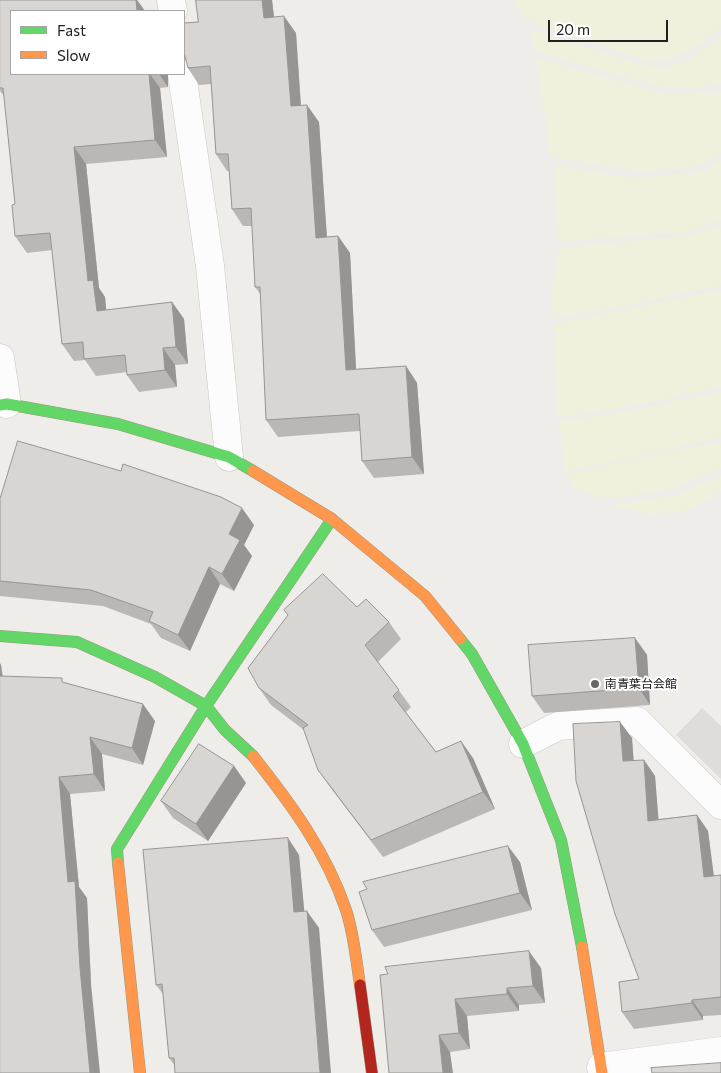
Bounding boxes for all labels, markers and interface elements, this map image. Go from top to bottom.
legend [10,10,185,75]
scale bar [551,10,671,42]
text: 20 m [556,20,590,38]
text: Fast [57,21,86,39]
text: Slow [57,46,90,64]
place label: 南青葉台会館 [605,677,677,691]
marker: 南青葉台会館 [589,678,601,690]

